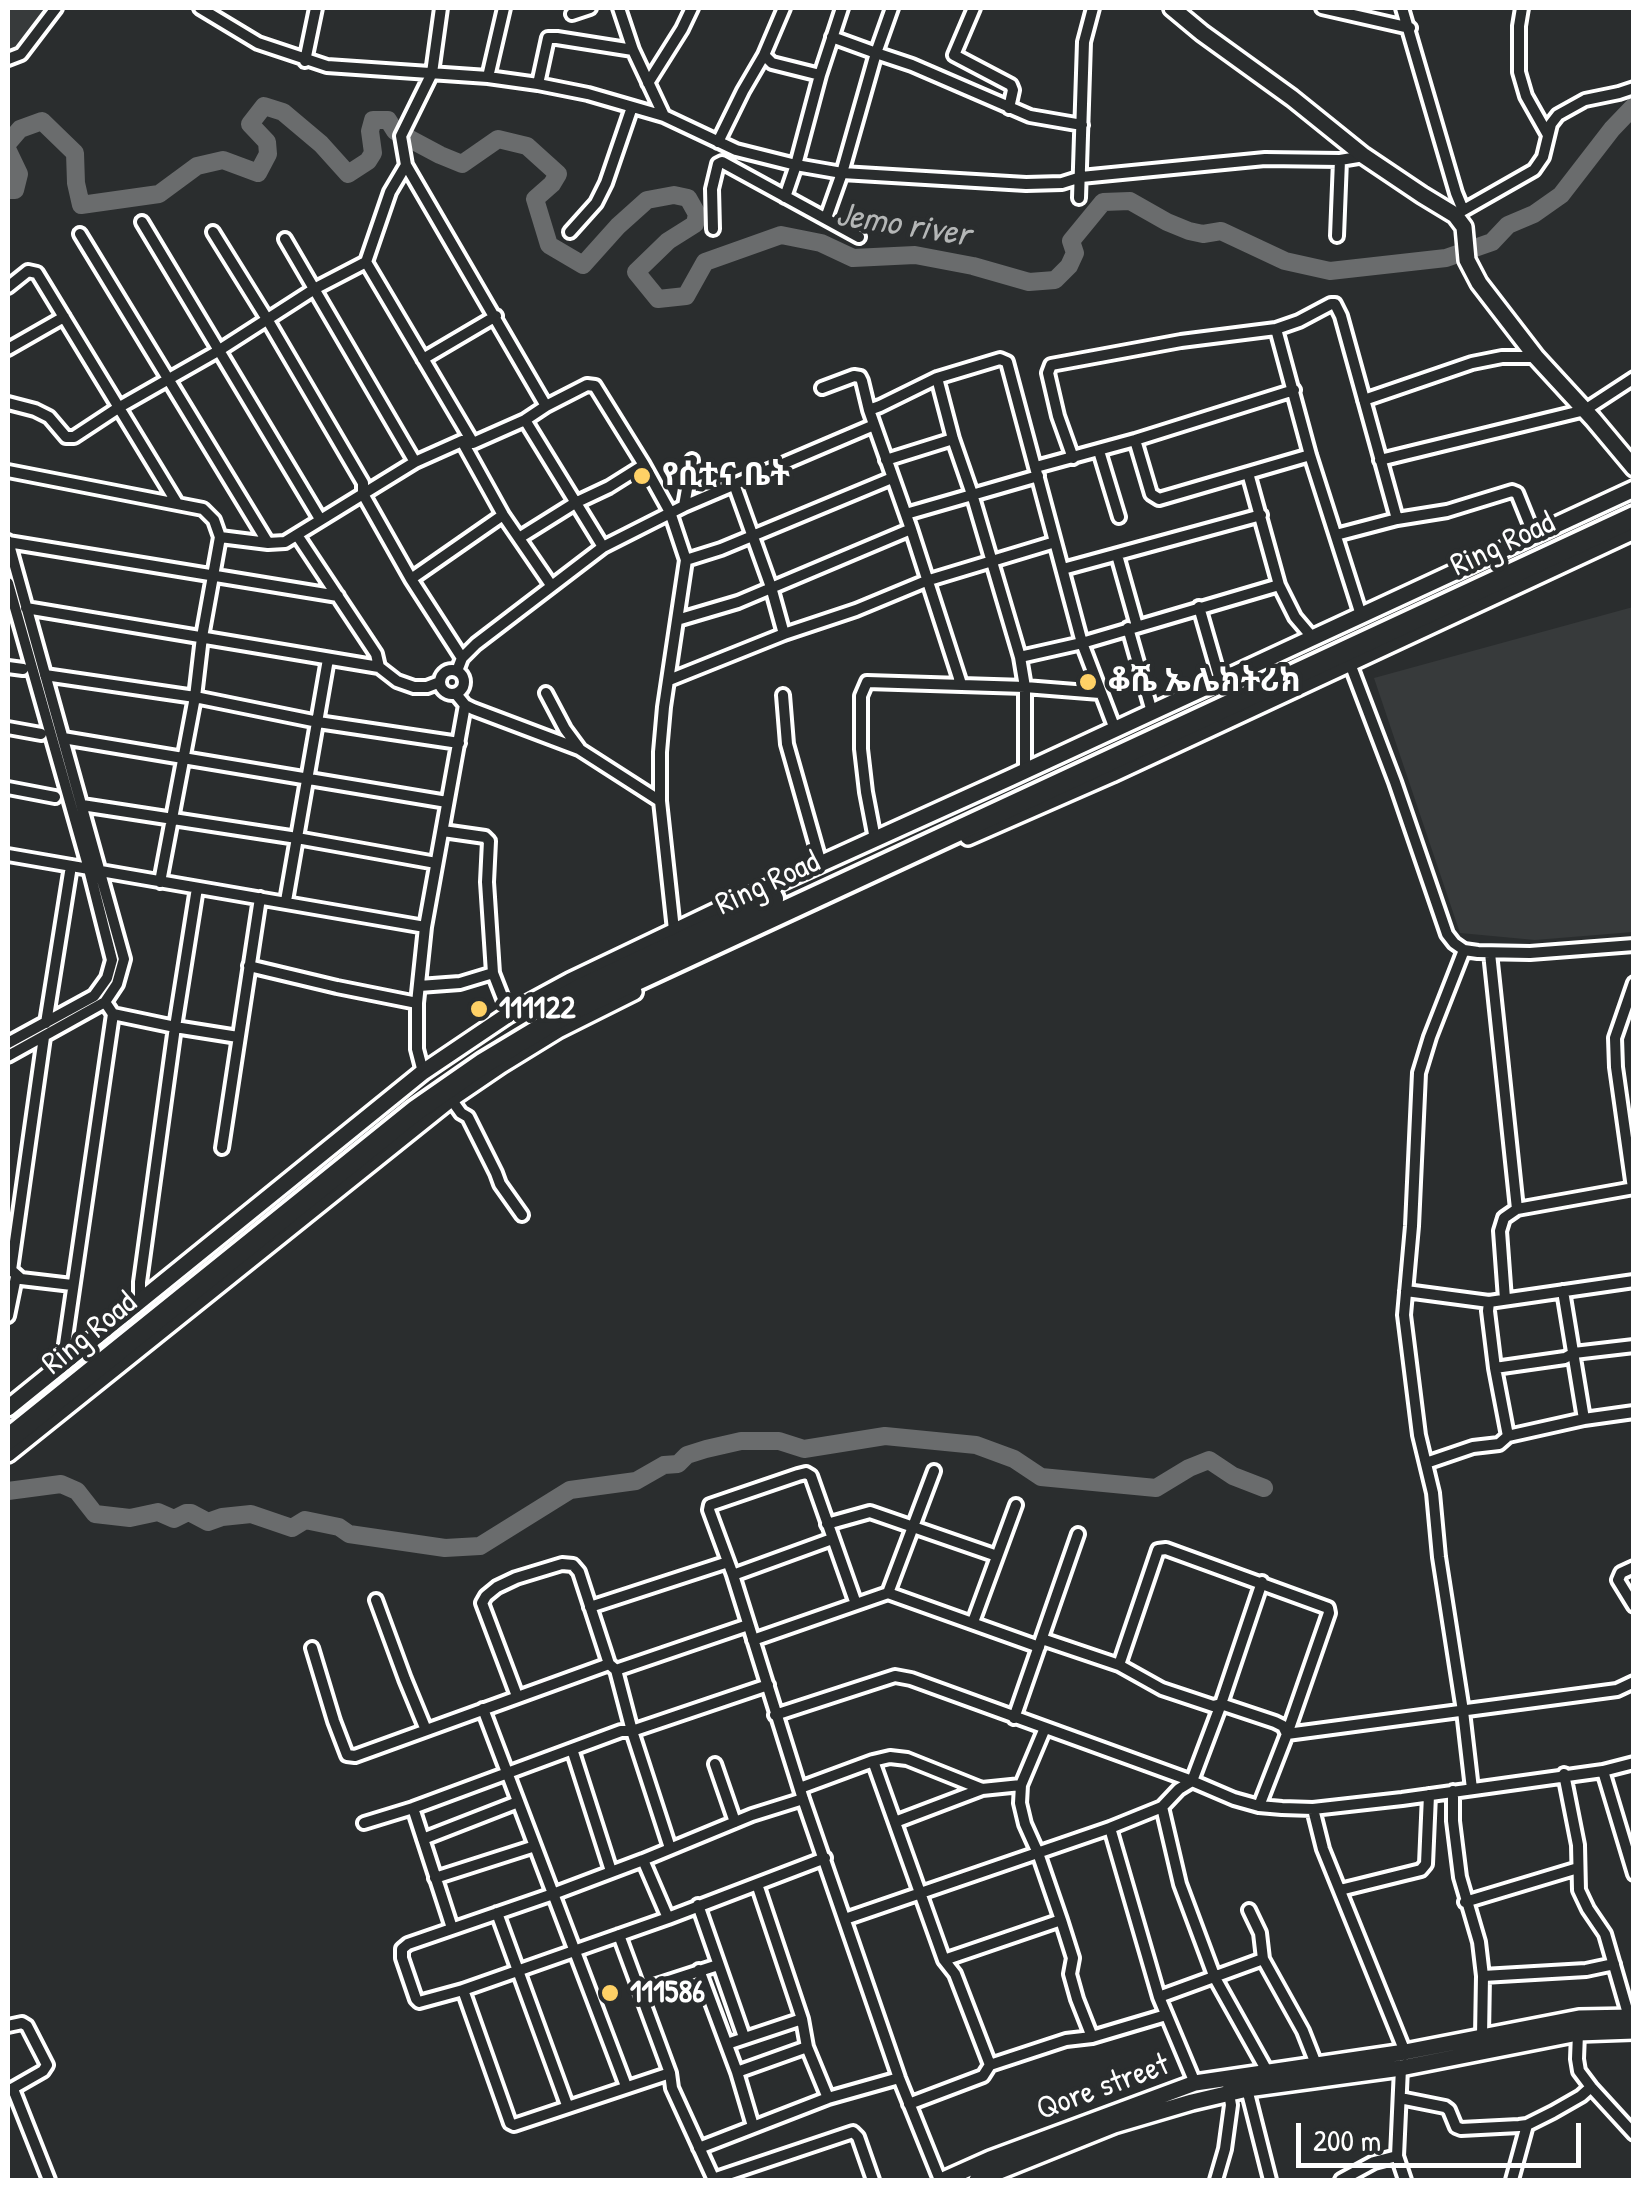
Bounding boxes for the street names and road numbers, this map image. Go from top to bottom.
street label: Ring Road [1445,504,1561,586]
street label: Ring Road [710,843,826,925]
street label: Ring Road [35,1284,145,1384]
street label: Qore street [1031,2046,1175,2130]

